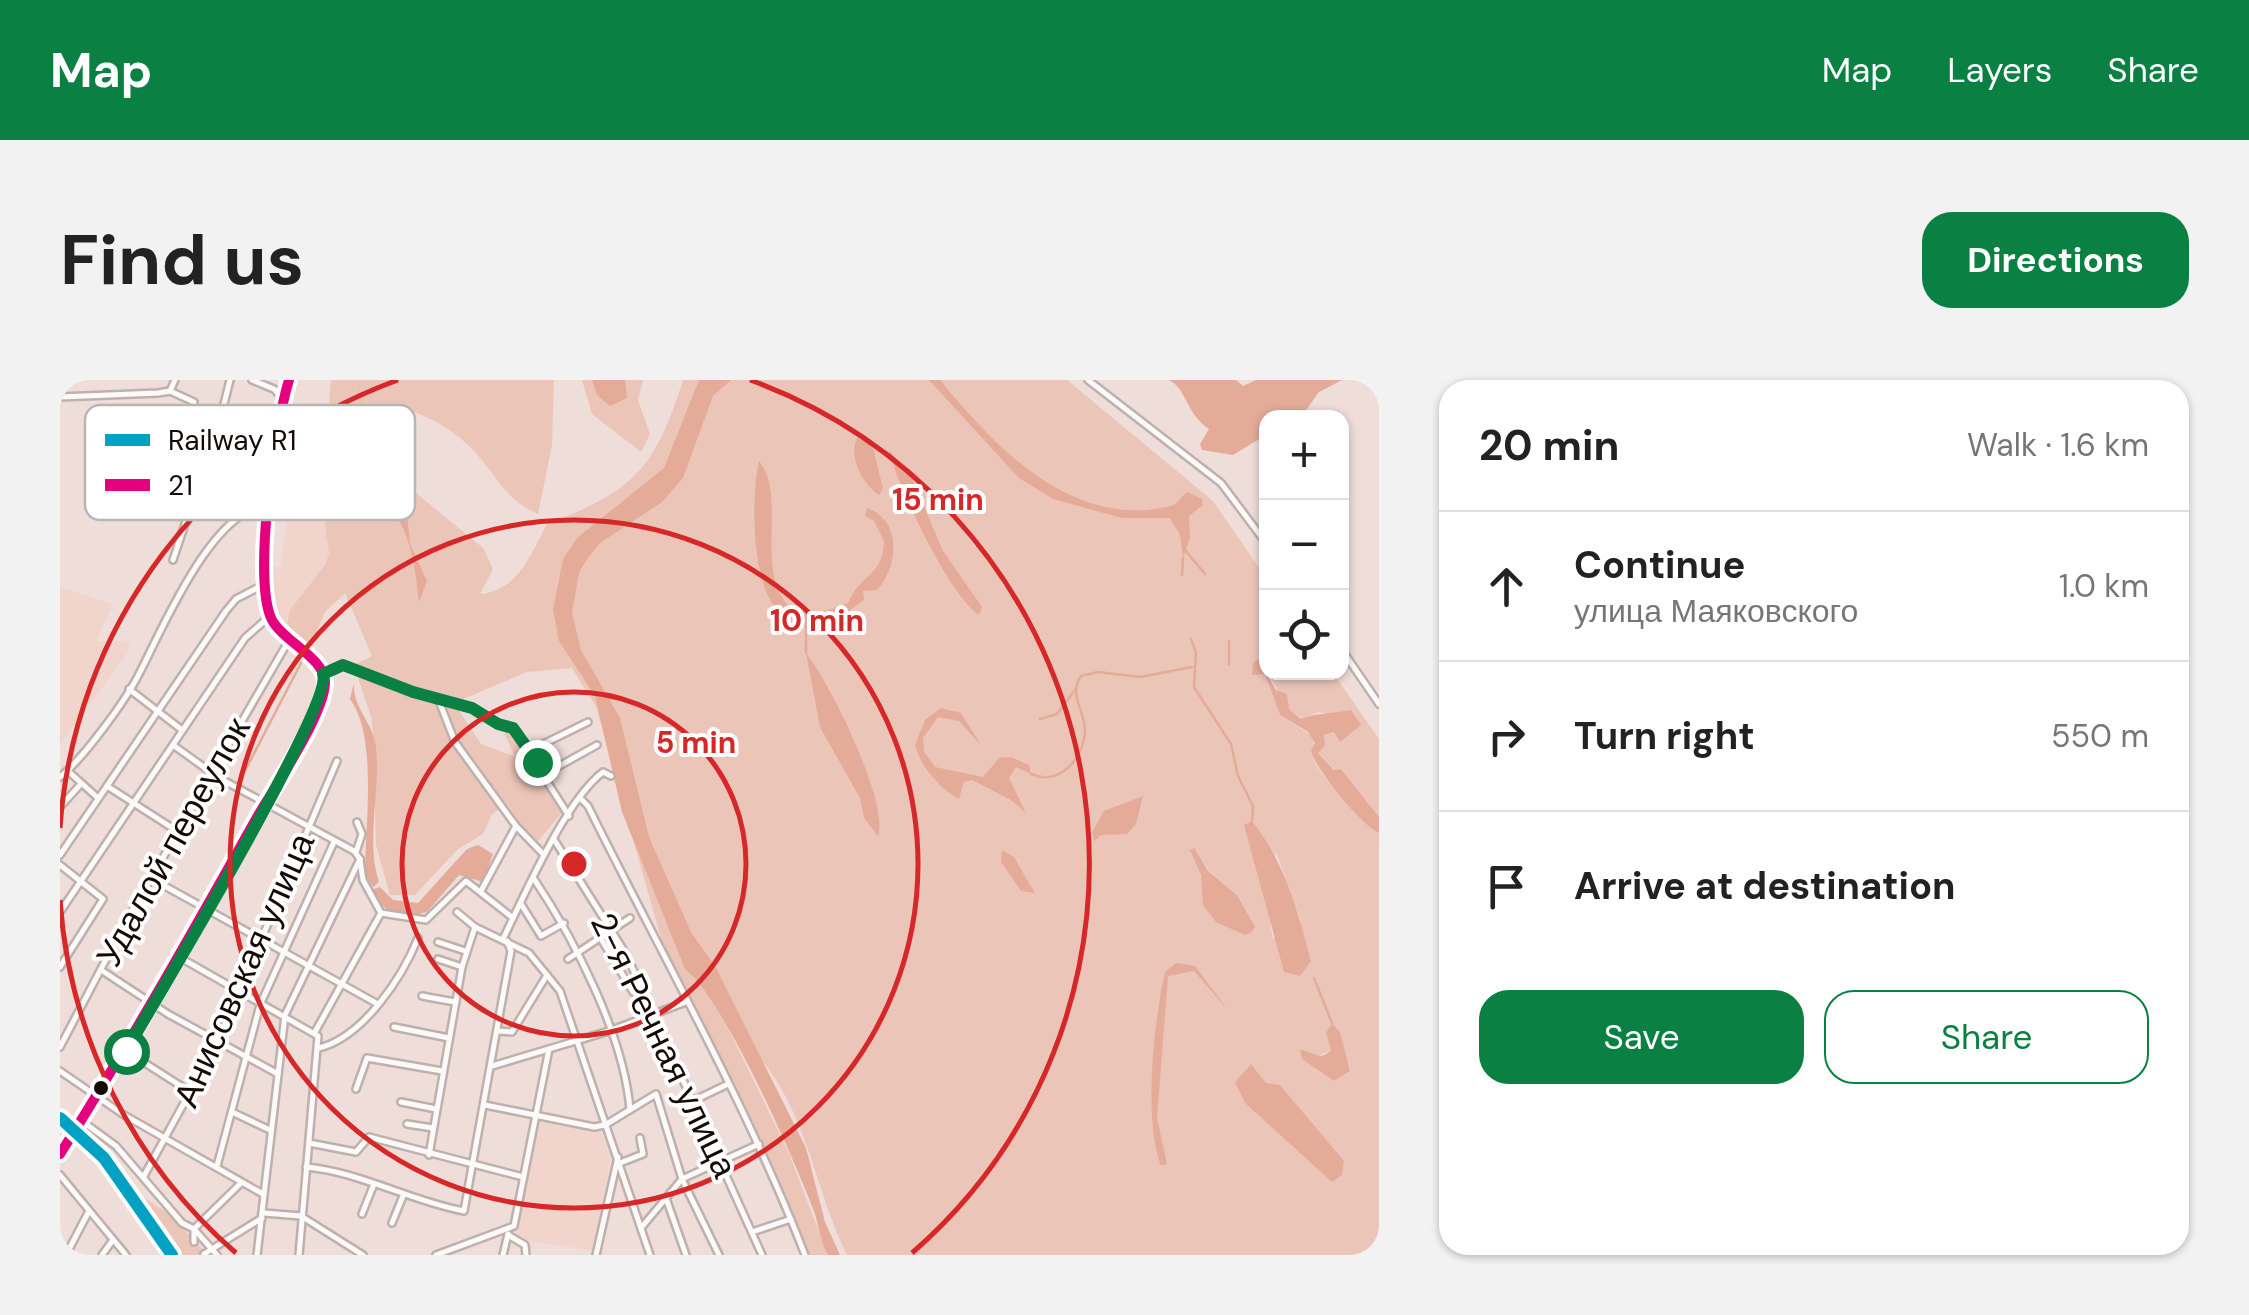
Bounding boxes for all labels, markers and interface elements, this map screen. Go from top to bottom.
text: Map [50,39,152,102]
text: Map [1822,47,1892,93]
text: Layers [1947,47,2052,93]
text: Share [2107,47,2199,93]
button: Directions [1922,212,2189,308]
text: Find us [60,215,304,306]
legend [85,405,415,520]
map controls [1259,410,1349,680]
button: + [1259,410,1349,500]
text: 20 min [1479,418,1619,473]
text: Railway R1 [168,422,297,459]
text: Walk · 1.6 km [1967,424,2149,466]
text: 21 [168,467,193,504]
text: 15 min [892,480,984,519]
button: − [1259,500,1349,590]
text: Continue [1574,540,1745,590]
icon: ahead [1479,559,1534,614]
text: 1.0 km [2059,565,2149,607]
button: locate [1259,590,1349,680]
text: улица Маяковского [1574,590,1858,632]
text: 10 min [770,601,864,640]
street label: Удалой переулок [86,709,261,975]
icon: right [1479,709,1534,764]
text: Turn right [1574,711,1755,761]
text: 550 m [2051,715,2149,757]
text: 5 min [656,723,736,762]
route end [515,740,561,786]
street label: Анисовская улица [163,825,325,1114]
centre of rings [556,846,592,882]
icon: arrive [1479,859,1534,914]
text: Arrive at destination [1574,861,1956,911]
street label: 2-я Речная улица [580,905,748,1185]
button: Save [1479,990,1804,1084]
button: Share [1824,990,2149,1084]
route start [104,1029,150,1075]
unlabelled marker [91,1078,111,1098]

